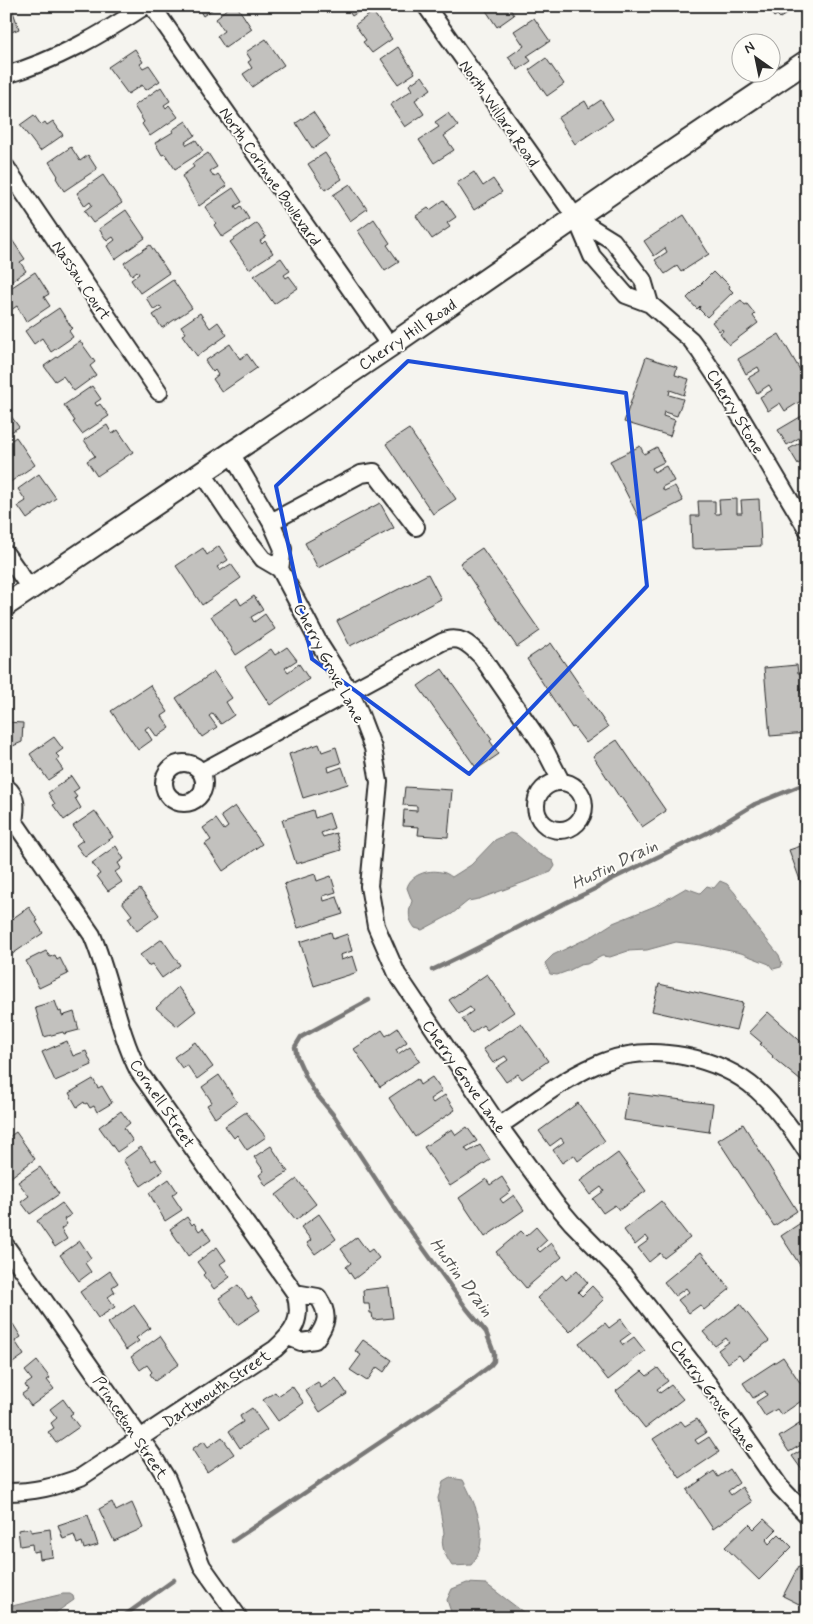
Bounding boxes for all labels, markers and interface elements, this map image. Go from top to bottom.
north arrow [730,32,780,82]
text: N [741,38,758,58]
street label: North Willard Road [454,56,544,172]
street label: North Corinne Boulevard [214,103,326,251]
street label: Nassau Court [46,237,115,325]
street label: Cherry Hill Road [355,295,461,376]
street label: Cherry Stone [701,366,768,458]
street label: Cherry Grove Lane [288,600,369,728]
water label: Hustin Drain [567,834,662,896]
street label: Cherry Grove Lane [417,1016,511,1138]
street label: Cornell Street [124,1055,199,1153]
water label: Hustin Drain [424,1233,499,1322]
street label: Cherry Grove Lane [665,1336,761,1456]
street label: Dartmouth Street [159,1345,275,1433]
street label: Princeton Street [88,1372,172,1484]

